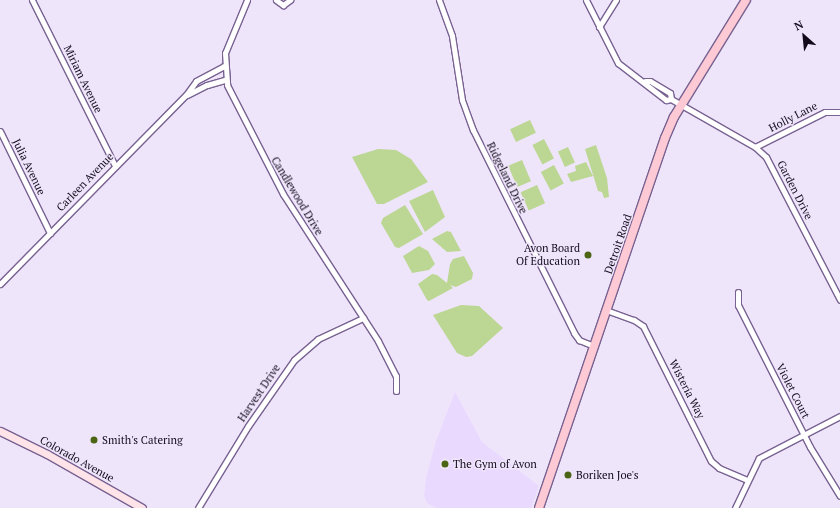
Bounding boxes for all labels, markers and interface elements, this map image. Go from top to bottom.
north arrow [784,16,824,56]
text: N [792,17,805,33]
street label: Miriam Avenue [61,43,105,115]
street label: Holly Lane [767,99,819,135]
street label: Julia Avenue [10,137,48,197]
street label: Ridgeland Drive [484,140,530,216]
street label: Carleen Avenue [54,150,116,214]
street label: Candlewood Drive [268,154,326,238]
street label: Garden Drive [774,158,816,222]
street label: Detroit Road [602,212,634,276]
place label: Avon Board Of Education [516,242,580,268]
marker: Avon Board Of Education [583,250,593,260]
street label: Wisteria Way [667,357,707,421]
street label: Violet Court [773,361,813,421]
street label: Harvest Drive [235,362,283,424]
street label: Colorado Avenue [38,433,116,485]
place label: Smith's Catering [102,433,183,447]
marker: Smith's Catering [89,435,99,445]
place label: The Gym of Avon [453,457,537,471]
marker: The Gym of Avon [440,459,450,469]
place label: Boriken Joe's [576,468,638,482]
marker: Boriken Joe's [563,470,573,480]

